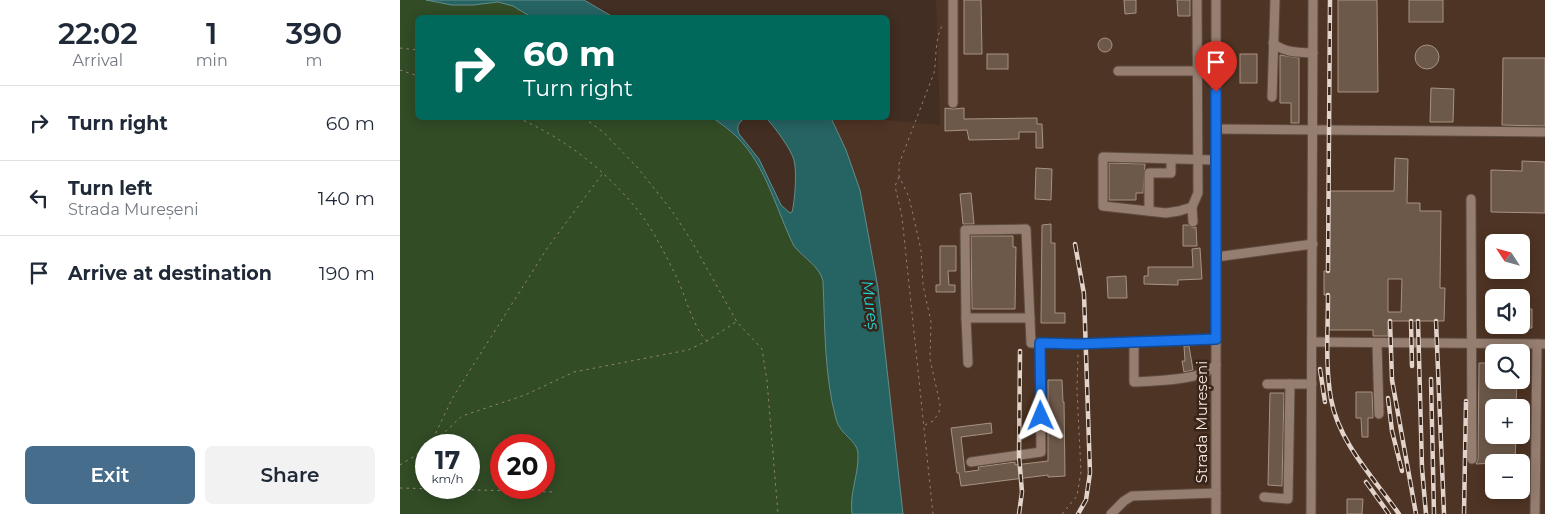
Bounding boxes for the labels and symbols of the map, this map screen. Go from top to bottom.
pin [1195,41,1237,92]
north arrow [1485,234,1530,279]
water label: Mureș [857,279,883,331]
street label: Strada Mureșeni [1192,361,1212,483]
position arrow [1014,389,1066,441]
speed limit sign: 20 [490,434,555,499]

